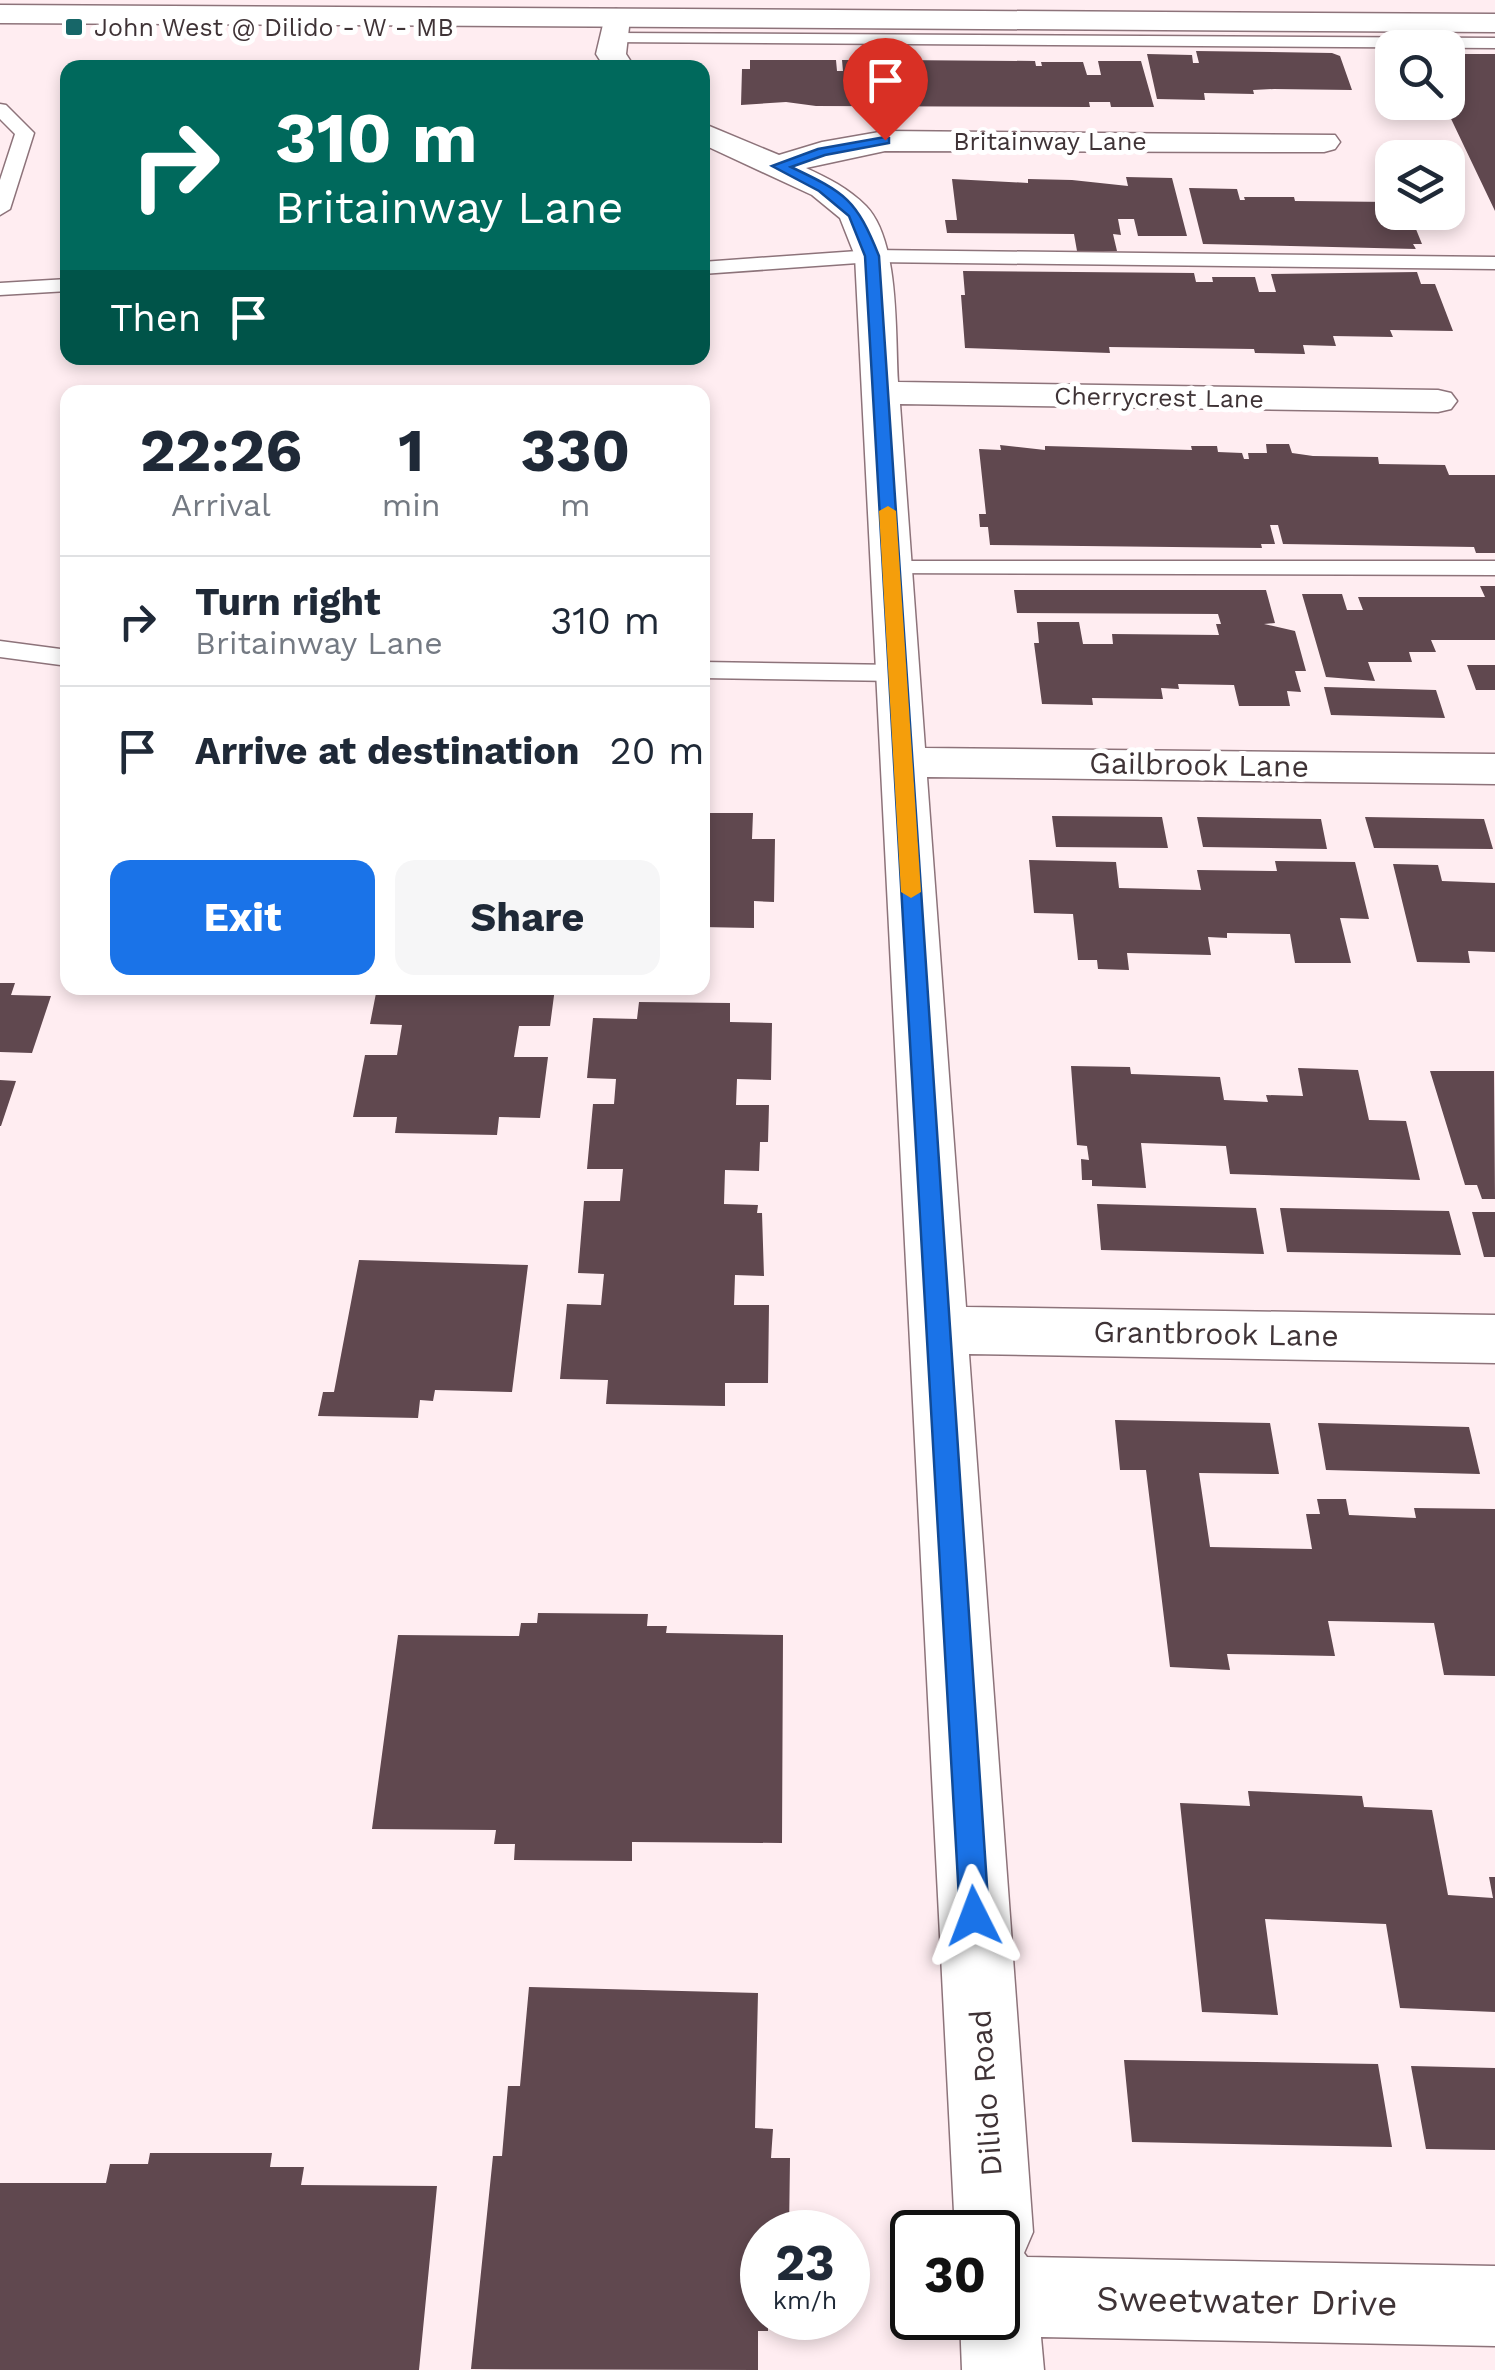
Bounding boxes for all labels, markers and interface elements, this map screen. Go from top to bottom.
place label: John West @ Dilido - W - MB [94,13,454,42]
marker: John West @ Dilido - W - MB [63,16,85,38]
map controls [1375,30,1465,230]
button: search [1375,30,1465,120]
pin [843,38,928,141]
icon: arrive [858,53,913,108]
text: 310 m [275,97,478,179]
icon: right [110,100,240,230]
street label: Britainway Lane [953,127,1147,156]
button: layers [1375,140,1465,230]
text: Britainway Lane [275,181,623,234]
icon: arrive [221,290,276,345]
text: Then [110,296,201,340]
street label: Cherrycrest Lane [1054,381,1264,414]
text: 22:26 [140,415,302,486]
text: 1 [398,415,424,486]
text: 330 [520,415,630,486]
text: Arrival [171,486,271,524]
text: min [382,486,441,524]
text: m [560,486,591,524]
text: Turn right [195,580,381,624]
icon: right [110,594,165,649]
text: 310 m [550,599,660,643]
text: Britainway Lane [195,624,443,662]
icon: arrive [110,724,165,779]
text: Arrive at destination [195,729,580,773]
text: 20 m [610,729,705,773]
street label: Gailbrook Lane [1089,745,1309,784]
button: Exit [110,860,375,975]
button: Share [395,860,660,975]
street label: Grantbrook Lane [1093,1314,1339,1353]
position arrow [922,1864,1026,1968]
street label: Dilido Road [962,2009,1009,2177]
speed limit sign: 30 [890,2210,1020,2340]
text: 23 [775,2233,835,2292]
street label: Sweetwater Drive [1096,2277,1398,2325]
text: km/h [773,2286,837,2315]

